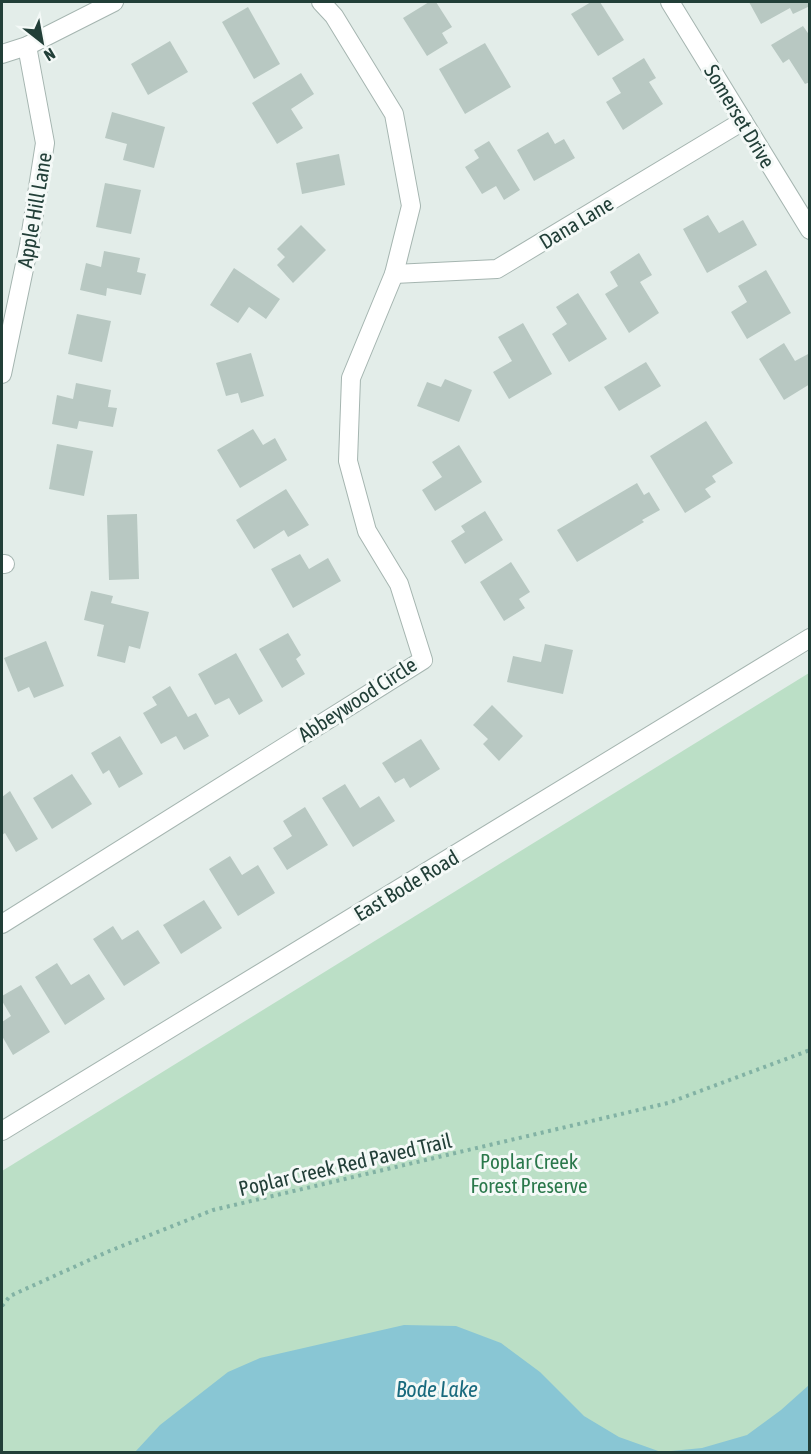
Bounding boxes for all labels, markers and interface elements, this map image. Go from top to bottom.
north arrow [12,12,72,72]
text: N [41,45,58,65]
street label: Somerset Drive [700,60,780,172]
street label: Apple Hill Lane [12,150,56,270]
street label: Dana Lane [535,191,617,253]
street label: Abbeywood Circle [293,652,421,746]
street label: East Bode Road [350,844,462,926]
street label: Poplar Creek Red Paved Trail [236,1128,454,1200]
park label: Poplar Creek Forest Preserve [470,1149,588,1197]
water label: Bode Lake [396,1376,478,1402]

